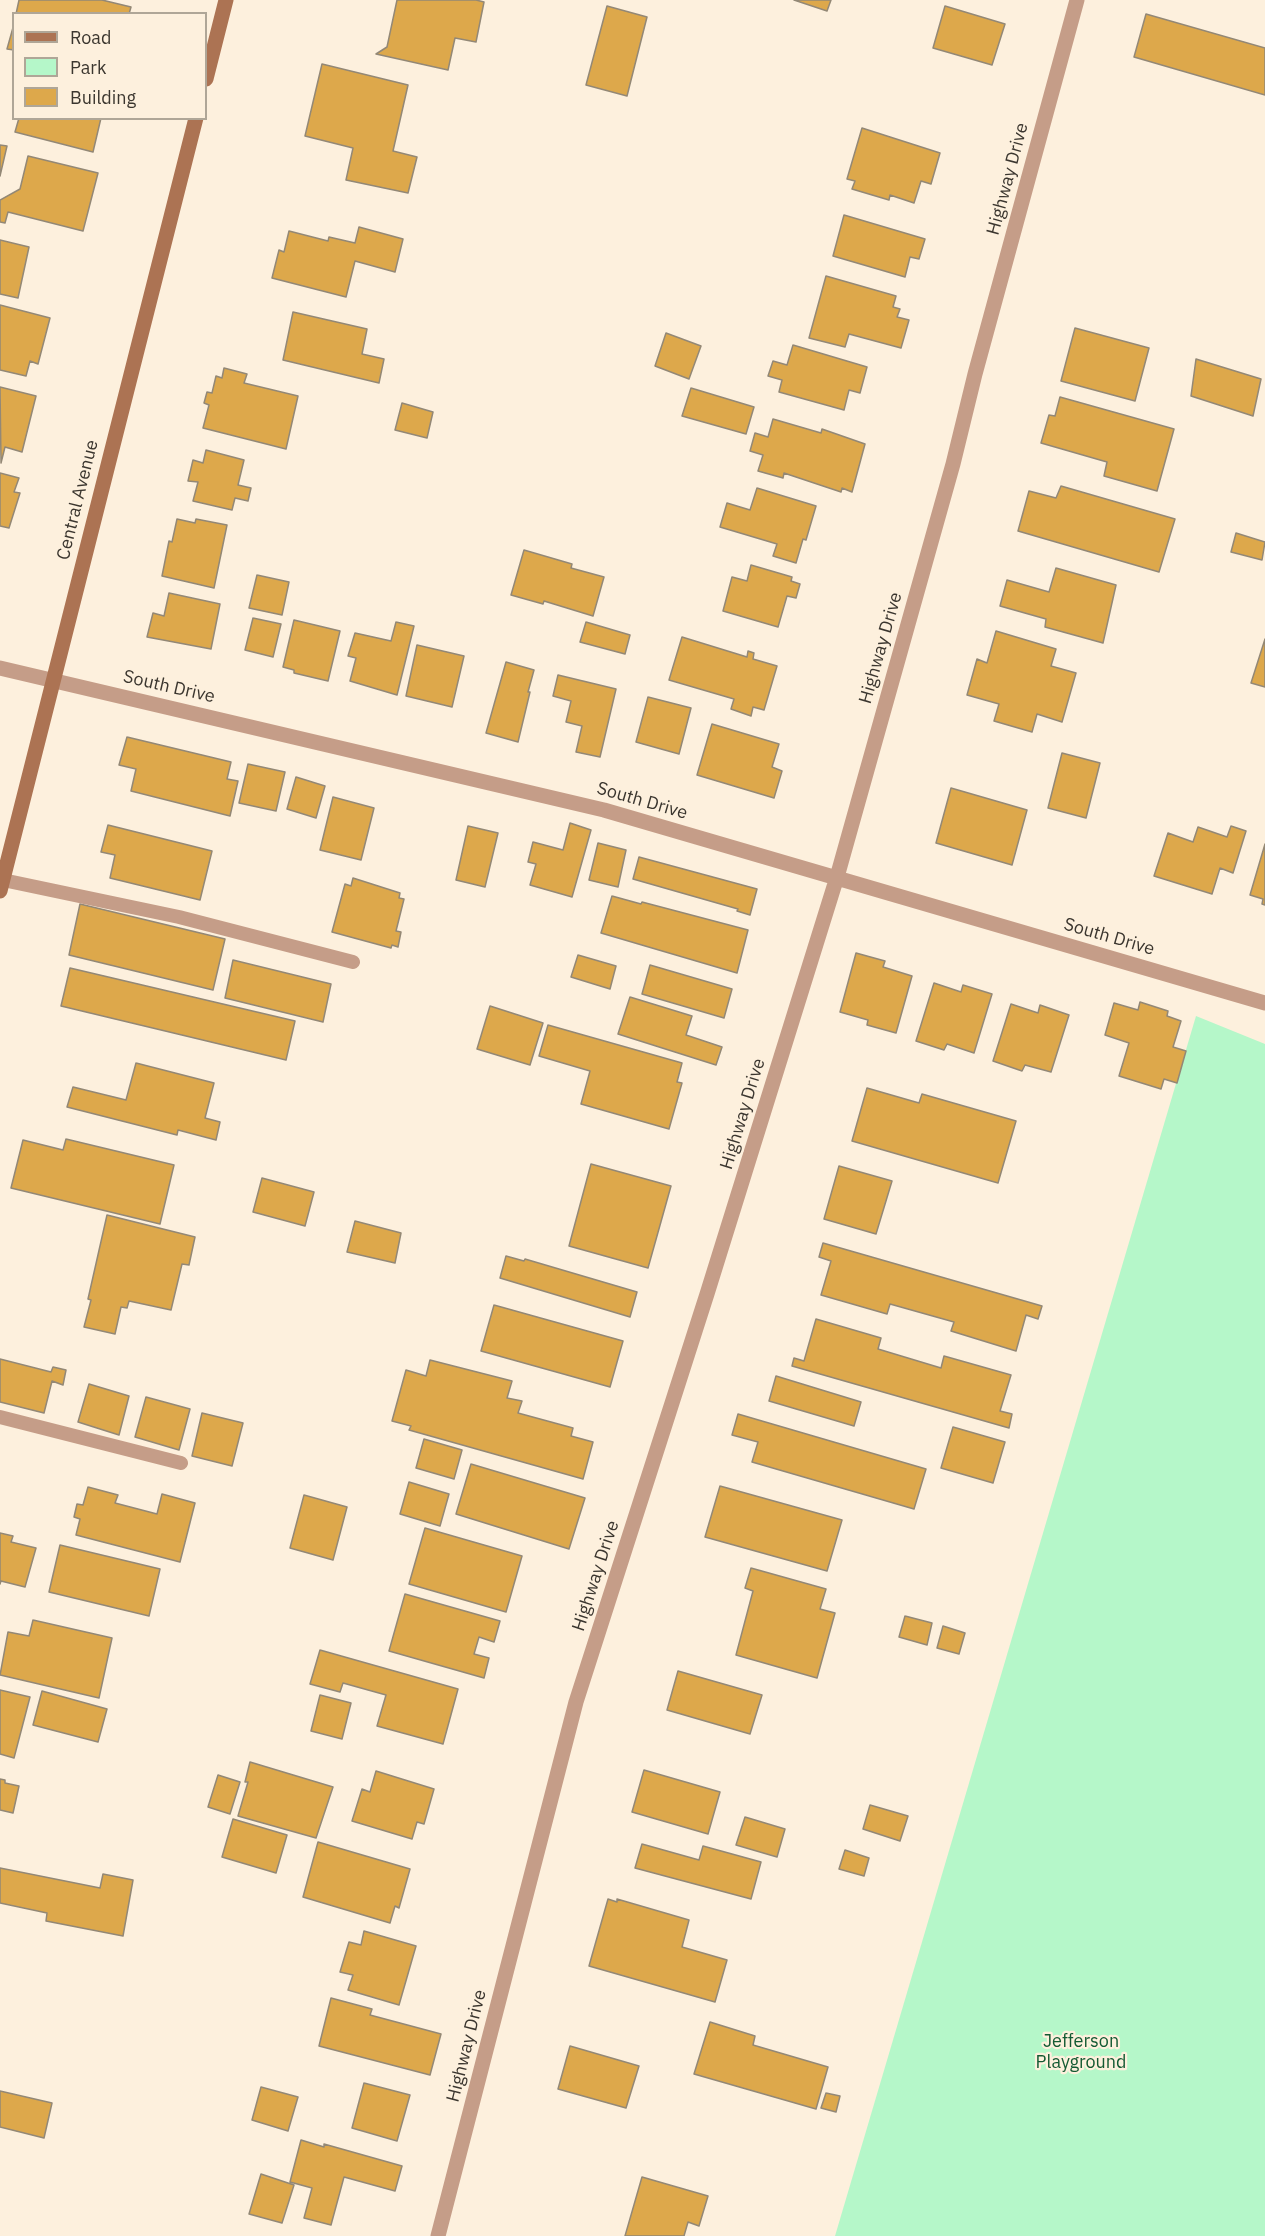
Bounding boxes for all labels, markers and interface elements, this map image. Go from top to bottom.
legend [12,12,207,120]
text: Road [70,26,111,49]
text: Park [70,56,106,79]
text: Building [70,86,136,109]
street label: Highway Drive [983,121,1033,237]
street label: Central Avenue [53,438,103,562]
street label: Highway Drive [855,590,907,706]
street label: South Drive [121,666,217,708]
street label: South Drive [594,778,690,824]
street label: South Drive [1061,914,1157,960]
street label: Highway Drive [716,1056,770,1172]
street label: Highway Drive [568,1518,624,1634]
street label: Highway Drive [443,1988,491,2104]
park label: Jefferson Playground [1036,2031,1126,2074]

